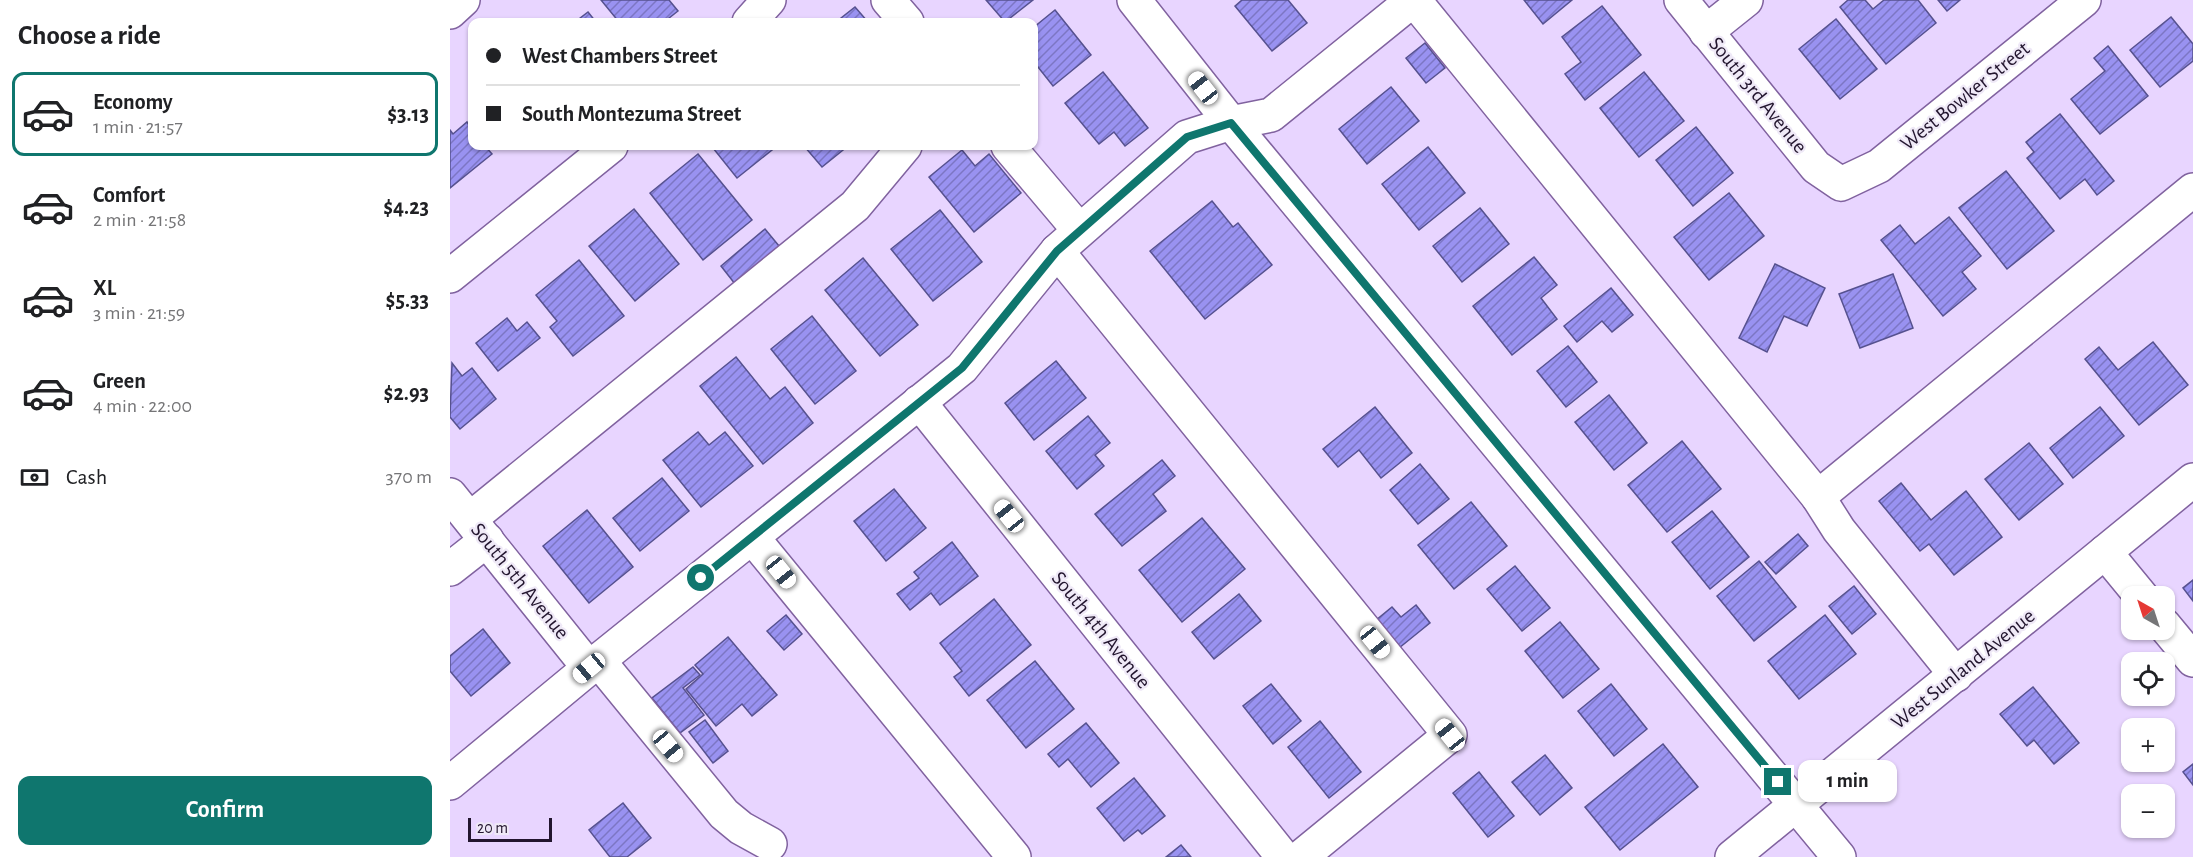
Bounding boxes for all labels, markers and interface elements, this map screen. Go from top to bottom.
text: Choose a ride [18,22,161,49]
street label: South 3rd Avenue [1705,33,1811,157]
street label: West Bowker Street [1896,38,2034,154]
text: West Chambers Street [522,45,717,67]
car [1185,68,1221,108]
icon: car [21,87,75,141]
text: Economy [93,91,173,113]
text: $3.13 [387,103,429,125]
text: South Montezuma Street [522,103,741,125]
text: 1 min · 21:57 [93,117,183,137]
icon: car [21,180,75,234]
text: Comfort [93,184,165,206]
text: $4.23 [383,196,429,218]
text: 2 min · 21:58 [93,210,186,230]
icon: car [21,273,75,327]
text: XL [93,277,116,299]
text: $5.33 [386,289,429,311]
text: 3 min · 21:59 [93,303,185,323]
icon: car [21,366,75,420]
text: Green [93,370,146,392]
text: $2.93 [384,382,429,404]
text: 4 min · 22:00 [93,396,192,416]
icon: cash [18,461,51,494]
text: Cash [66,466,107,488]
text: 370 m [386,467,432,487]
car [991,496,1027,536]
street label: South 5th Avenue [467,519,573,643]
car [763,552,799,592]
route start [687,564,714,591]
street label: South 4th Avenue [1048,567,1154,693]
north arrow [2121,586,2175,640]
map controls [2121,586,2175,838]
street label: West Sunland Avenue [1887,605,2039,733]
car [1357,622,1393,662]
car [569,650,609,686]
button: locate [2121,652,2175,706]
car [1432,715,1468,755]
button: + [2121,718,2175,772]
car [650,726,686,766]
callout: 1 min [1799,761,1898,803]
route end [1764,768,1791,795]
text: 1 min [1826,771,1869,791]
button: Confirm [18,776,432,845]
button: − [2121,784,2175,838]
scale bar [468,815,552,842]
text: 20 m [477,820,508,836]

